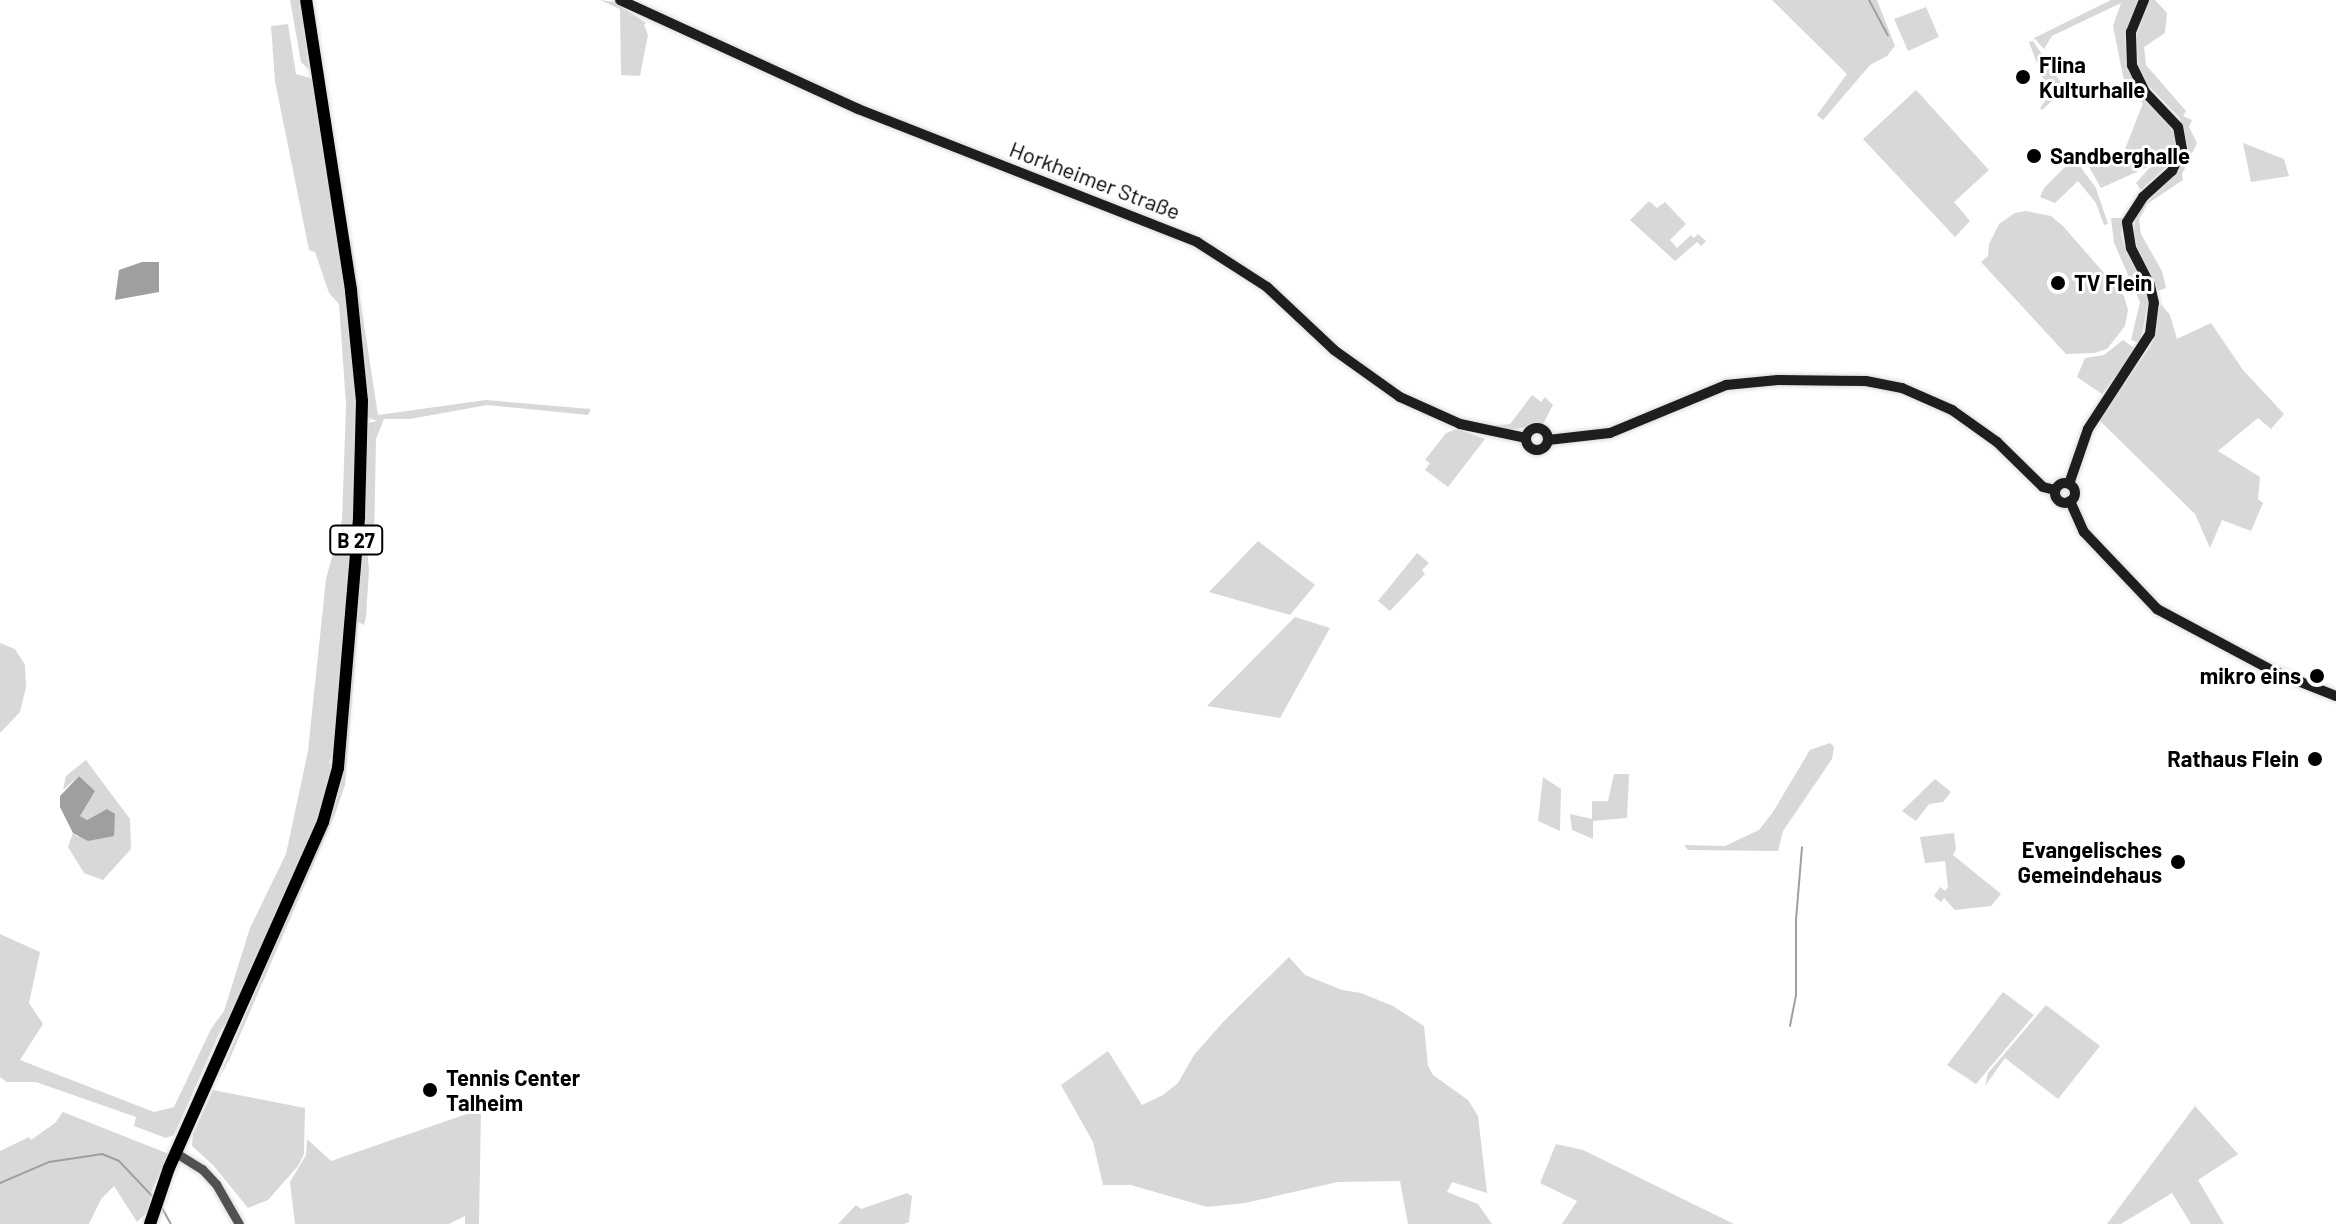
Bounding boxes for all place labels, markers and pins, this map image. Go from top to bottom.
place label: Flina Kulturhalle [2039,51,2145,102]
marker: Flina Kulturhalle [2014,68,2032,86]
place label: Sandberghalle [2050,143,2190,169]
marker: Sandberghalle [2025,147,2043,165]
place label: TV Flein [2074,270,2152,296]
marker: TV Flein [2049,274,2067,292]
place label: mikro eins [2200,663,2301,689]
marker: mikro eins [2308,667,2326,685]
place label: Rathaus Flein [2167,746,2299,772]
marker: Rathaus Flein [2306,750,2324,768]
place label: Evangelisches Gemeindehaus [2018,836,2162,888]
marker: Evangelisches Gemeindehaus [2169,853,2187,871]
place label: Tennis Center Talheim [446,1064,580,1116]
marker: Tennis Center Talheim [421,1081,439,1099]

